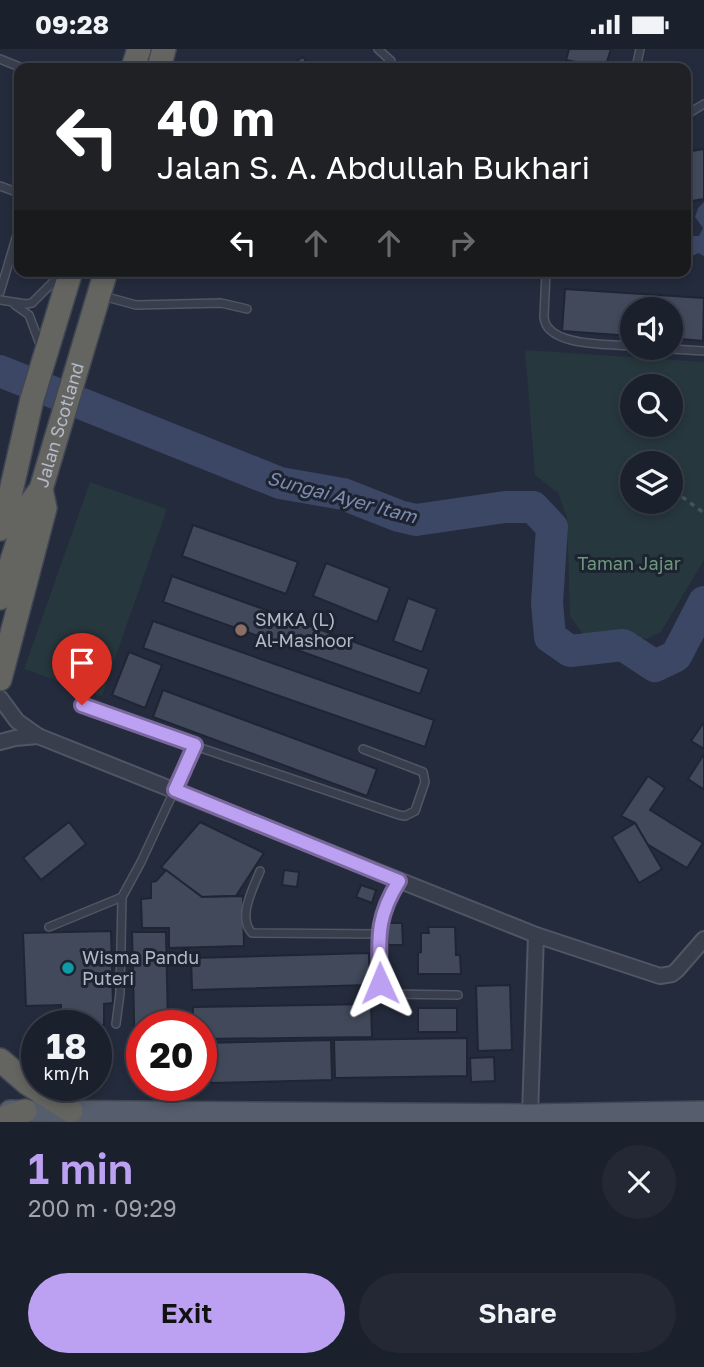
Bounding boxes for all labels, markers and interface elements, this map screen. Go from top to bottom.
text: 09:28 [35,9,109,40]
text: 40 m [157,88,275,147]
icon: left [42,91,133,182]
text: Jalan S. A. Abdullah Bukhari [157,148,590,186]
icon: left [224,224,262,262]
icon: ahead [297,224,335,262]
icon: ahead [370,224,408,262]
icon: right [443,224,481,262]
map controls [620,297,683,514]
button: sound [620,297,683,360]
street label: Jalan Scotland [30,360,88,490]
button: search [620,374,683,437]
button: layers [620,451,683,514]
water label: Sungai Ayer Itam [265,466,421,528]
park label: Taman Jajar [577,552,681,574]
place label: SMKA (L) Al-Mashoor [255,608,353,651]
marker: SMKA (L) Al-Mashoor [233,622,249,638]
pin [52,633,112,705]
icon: arrive [63,644,101,682]
place label: Wisma Pandu Puteri [82,946,199,989]
position arrow [343,946,417,1020]
marker: Wisma Pandu Puteri [60,960,76,976]
speed limit sign: 20 [126,1010,217,1101]
text: 18 [46,1025,87,1067]
text: km/h [44,1062,89,1084]
text: 1 min [28,1143,133,1193]
button: close [602,1145,676,1219]
text: 200 m · 09:29 [28,1194,177,1222]
button: Exit [28,1273,345,1353]
button: Share [359,1273,676,1353]

